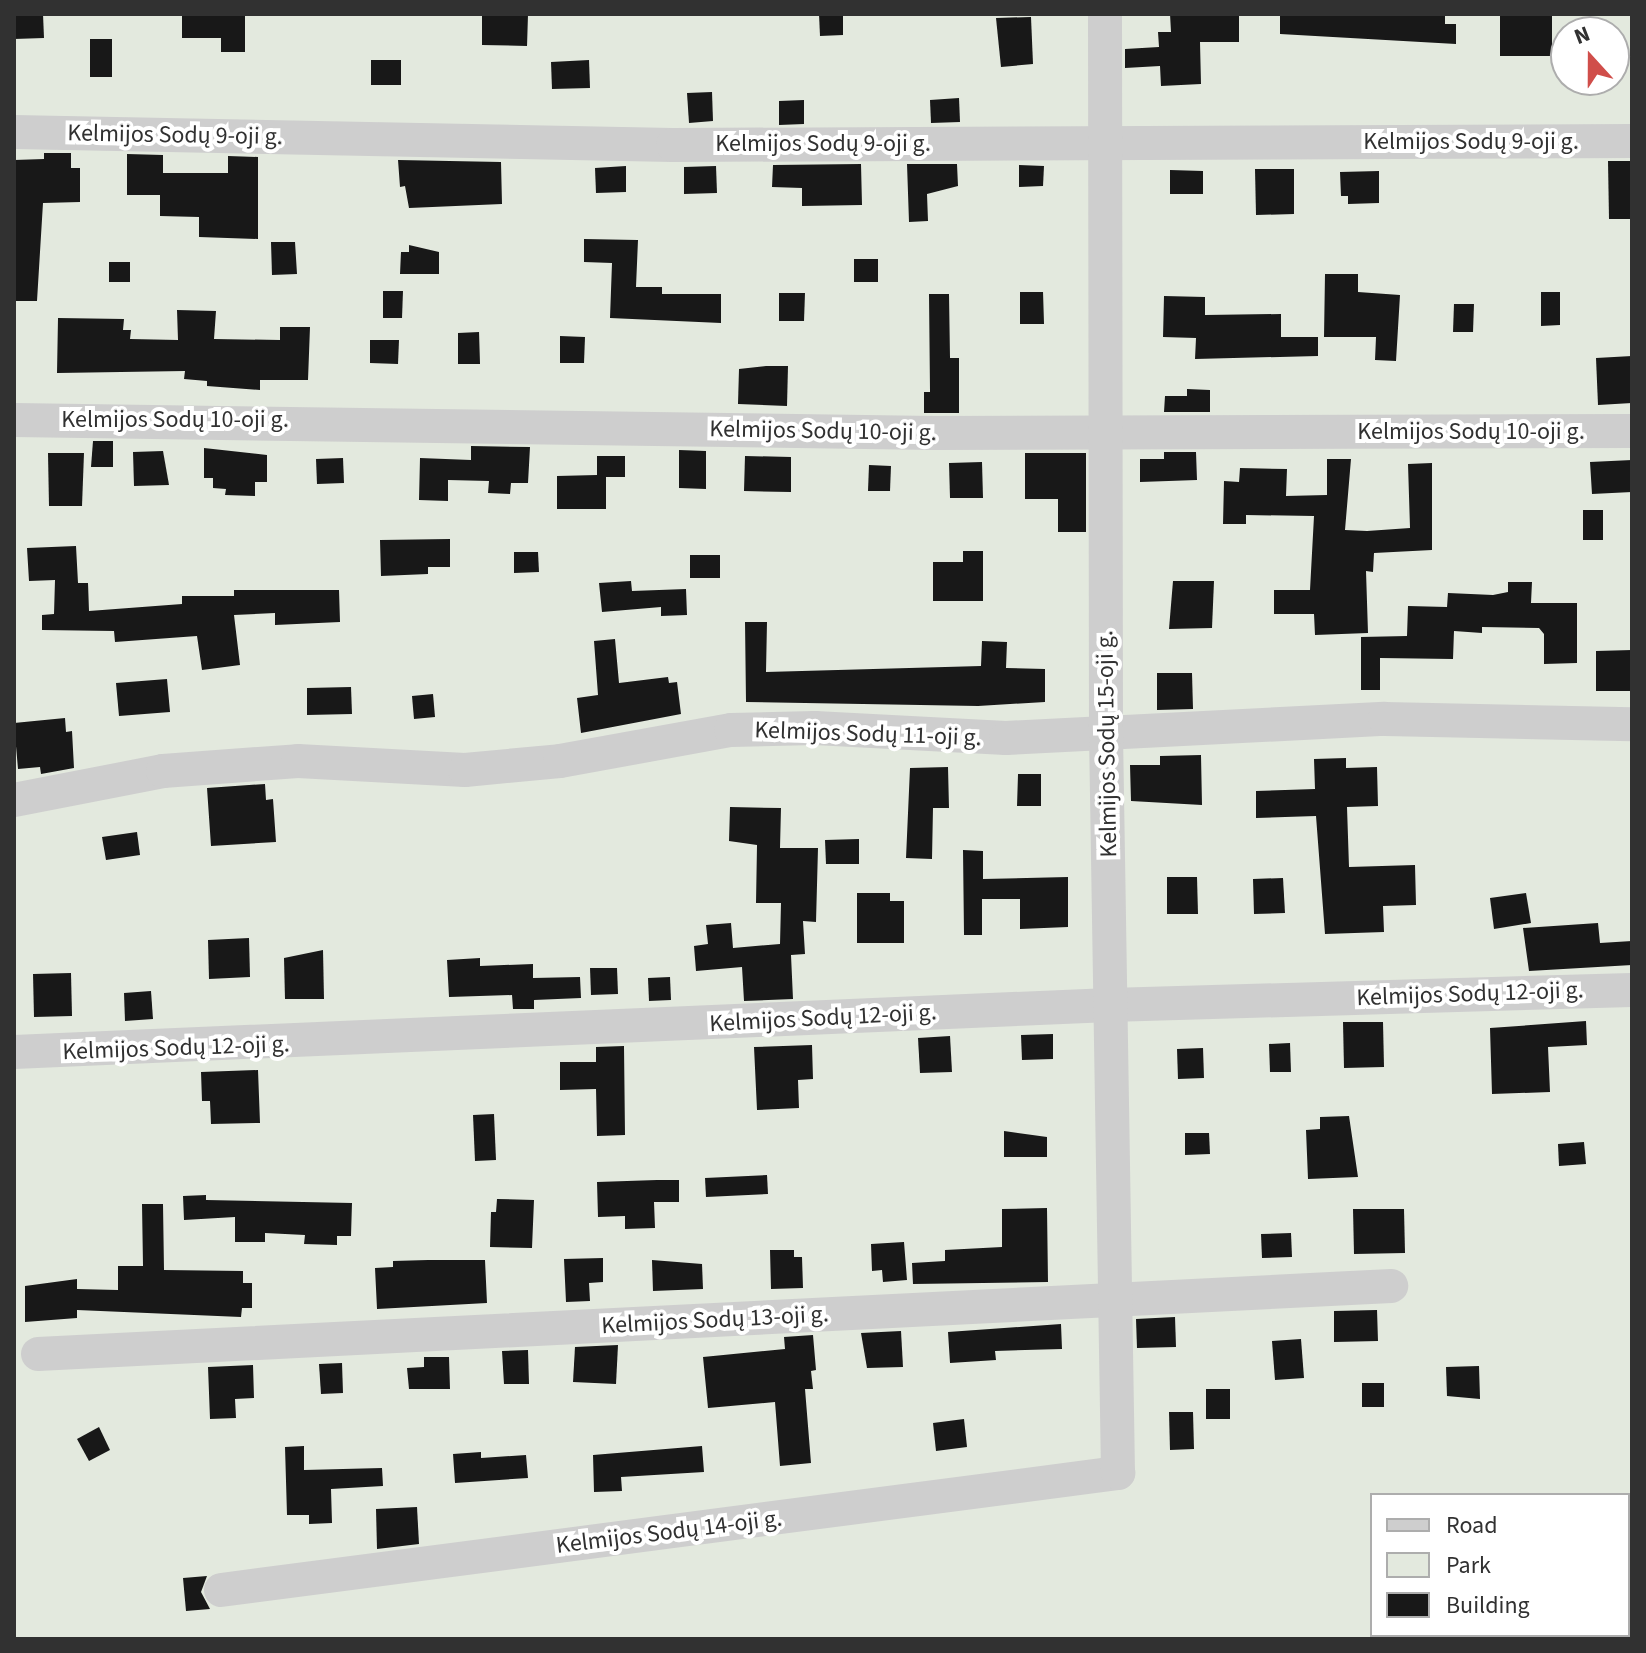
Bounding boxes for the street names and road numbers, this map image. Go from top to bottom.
street label: Kelmijos Sodų 9-oji g. [67,119,283,151]
street label: Kelmijos Sodų 9-oji g. [1363,128,1579,156]
street label: Kelmijos Sodų 9-oji g. [715,130,931,158]
street label: Kelmijos Sodų 10-oji g. [61,406,289,434]
street label: Kelmijos Sodų 10-oji g. [709,415,937,447]
street label: Kelmijos Sodų 10-oji g. [1357,418,1585,446]
street label: Kelmijos Sodų 15-oji g. [1091,630,1123,858]
street label: Kelmijos Sodų 11-oji g. [754,716,982,752]
street label: Kelmijos Sodų 12-oji g. [1356,976,1584,1012]
street label: Kelmijos Sodų 12-oji g. [709,998,937,1038]
street label: Kelmijos Sodų 12-oji g. [62,1030,290,1066]
street label: Kelmijos Sodų 13-oji g. [601,1300,829,1340]
street label: Kelmijos Sodų 14-oji g. [554,1504,784,1560]

